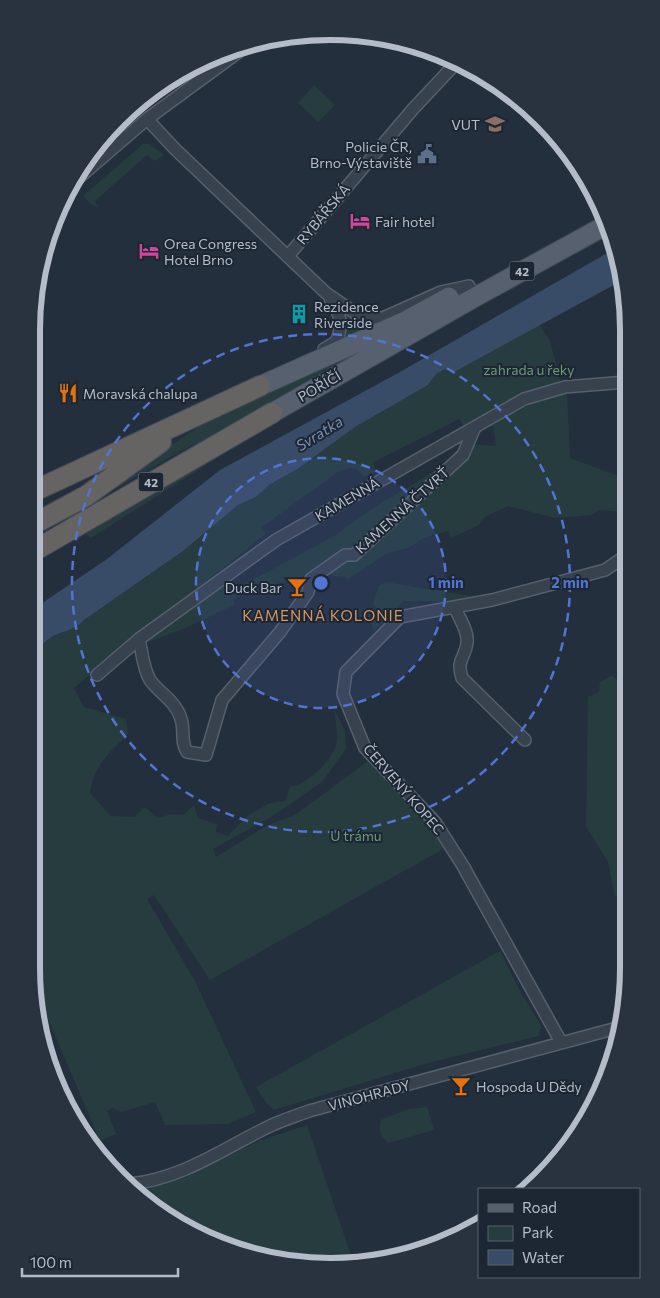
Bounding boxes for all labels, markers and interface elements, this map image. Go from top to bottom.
school or university icon: VUT [484,113,506,135]
place label: VUT [451,116,480,133]
place label: Policie ČR, Brno-Výstaviště [310,138,412,171]
public building icon: Policie ČR, Brno-Výstaviště [416,143,438,165]
street label: RYBÁŘSKÁ [293,180,353,248]
hotel icon: Fair hotel [349,210,371,232]
place label: Fair hotel [375,213,435,230]
place label: Orea Congress Hotel Brno [164,235,257,268]
hotel icon: Orea Congress Hotel Brno [138,240,160,262]
road number: 42 [510,262,534,280]
place label: Rezidence Riverside [314,298,379,331]
building icon: Rezidence Riverside [288,303,310,325]
park label: zahrada u řeky [483,361,575,378]
street label: POŘÍČÍ [294,366,345,405]
restaurant icon: Moravská chalupa [57,382,79,404]
place label: Moravská chalupa [83,385,198,402]
water label: Svratka [292,412,346,454]
street label: KAMENNÁ ČTVRŤ [352,463,452,557]
road number: 42 [138,472,164,492]
street label: KAMENNÁ [312,474,383,524]
text: 1 min [428,573,464,591]
text: 2 min [551,573,589,591]
centre of rings [312,574,330,592]
bar icon: Duck Bar [286,576,308,598]
place label: Duck Bar [225,579,282,596]
district label: KAMENNÁ KOLONIE [242,605,404,624]
street label: ČERVENÝ KOPEC [360,740,448,838]
park label: U trámu [330,827,382,844]
bar icon: Hospoda U Dědy [450,1075,472,1097]
street label: VINOHRADY [326,1076,412,1114]
place label: Hospoda U Dědy [476,1078,582,1095]
legend [478,1188,640,1278]
text: Road [522,1198,557,1216]
text: Park [522,1223,553,1241]
scale bar [22,1246,179,1278]
text: Water [522,1248,564,1266]
text: 100 m [30,1253,72,1271]

